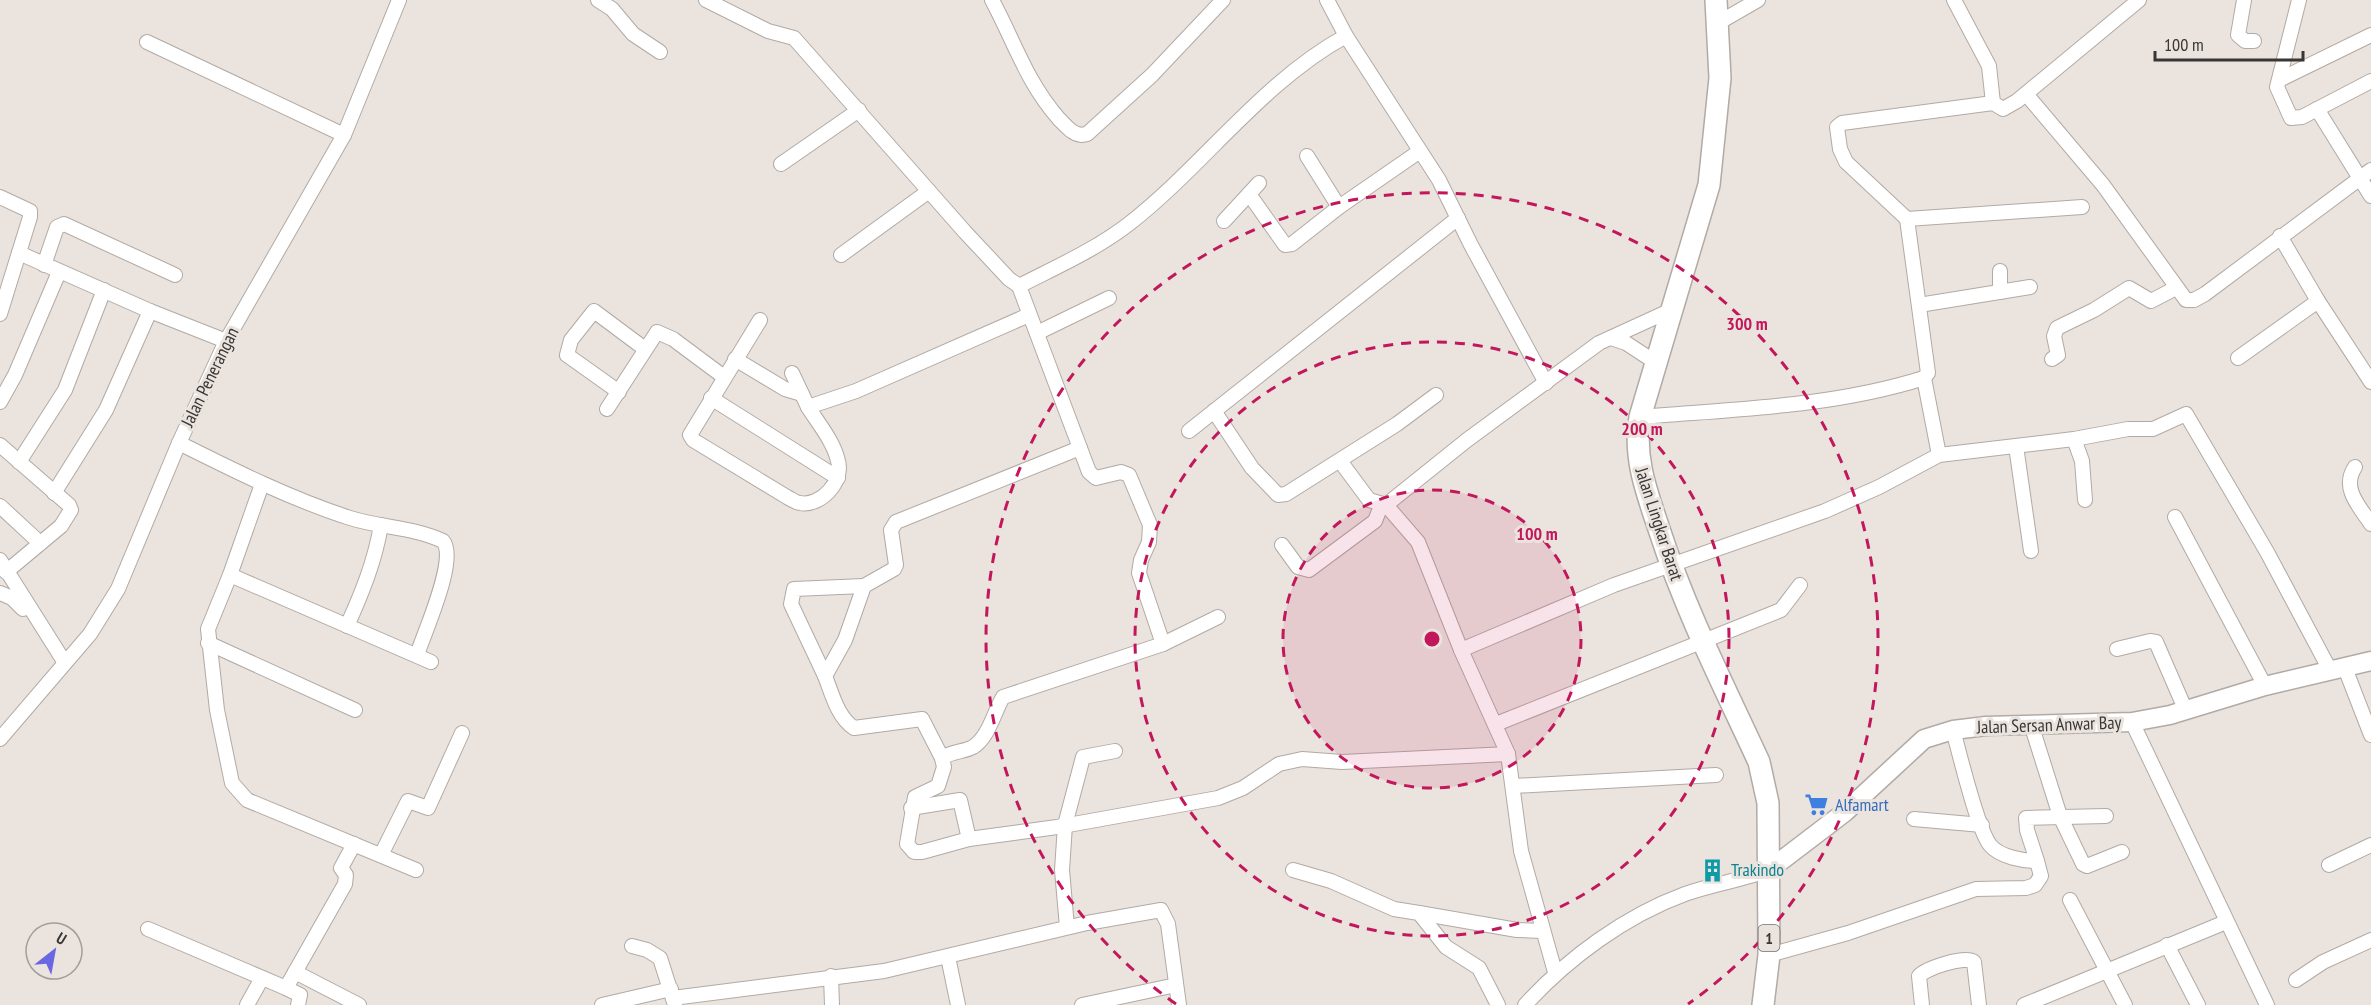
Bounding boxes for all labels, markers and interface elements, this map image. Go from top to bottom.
scale bar [2155,24,2304,62]
text: 100 m [2164,33,2204,56]
text: 300 m [1726,312,1768,335]
street label: Jalan Penerangan [175,323,244,431]
text: 200 m [1621,417,1663,440]
street label: Jalan Lingkar Barat [1630,464,1689,583]
text: 100 m [1516,522,1558,545]
centre of rings [1422,629,1442,649]
street label: Jalan Sersan Anwar Bay [1975,710,2122,739]
supermarket icon: Alfamart [1804,792,1830,818]
place label: Alfamart [1835,793,1889,816]
building icon: Trakindo [1700,857,1726,883]
place label: Trakindo [1731,858,1784,881]
north arrow [24,921,84,981]
road number: 1 [1758,925,1780,951]
text: U [53,927,70,949]

